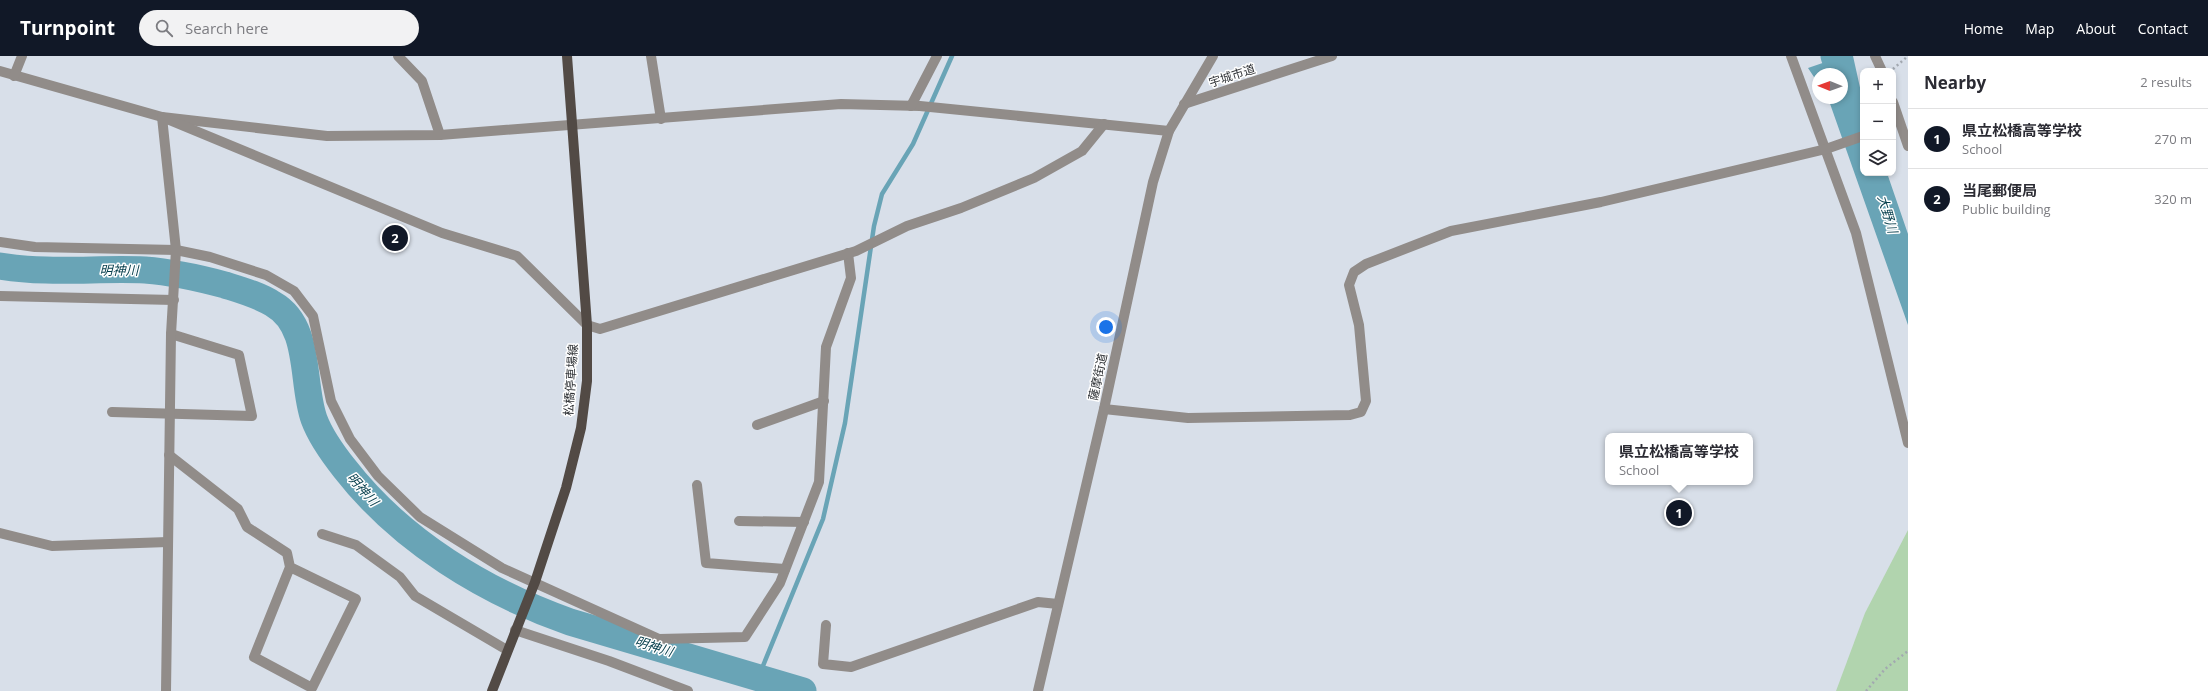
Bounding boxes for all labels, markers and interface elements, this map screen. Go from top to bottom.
search box [139,10,419,46]
text: Turnpoint [20,15,115,41]
icon: search [153,17,175,39]
text: Search here [185,18,269,38]
text: Home [1964,19,2003,38]
text: Map [2025,19,2054,38]
text: About [2076,19,2116,38]
text: Contact [2138,19,2188,38]
street label: 宇城市道 [1206,60,1257,91]
north arrow [1812,68,1848,104]
map controls [1860,68,1896,176]
button: + [1860,68,1896,104]
text: Nearby [1924,71,1986,94]
text: 2 results [2140,73,2192,91]
button: − [1860,104,1896,140]
text: 県立松橋高等学校 [1962,120,2082,140]
text: 1 [1933,130,1941,148]
text: 270 m [2154,130,2192,148]
button: layers [1860,140,1896,176]
text: School [1962,140,2002,158]
text: 当尾郵便局 [1962,180,2037,200]
text: 2 [1933,190,1941,208]
text: 320 m [2154,190,2192,208]
water label: 大野川 [1874,193,1903,237]
text: Public building [1962,200,2051,218]
pin: 2 [382,223,408,253]
water label: 明神川 [99,261,140,279]
your location [1096,317,1116,337]
street label: 松橋停車場線 [560,343,581,416]
street label: 薩摩街道 [1084,352,1111,402]
popup [1605,433,1753,485]
text: 県立松橋高等学校 [1619,441,1739,461]
text: School [1619,461,1659,479]
water label: 明神川 [343,468,384,511]
pin: 1 [1666,498,1692,528]
water label: 明神川 [633,632,677,661]

